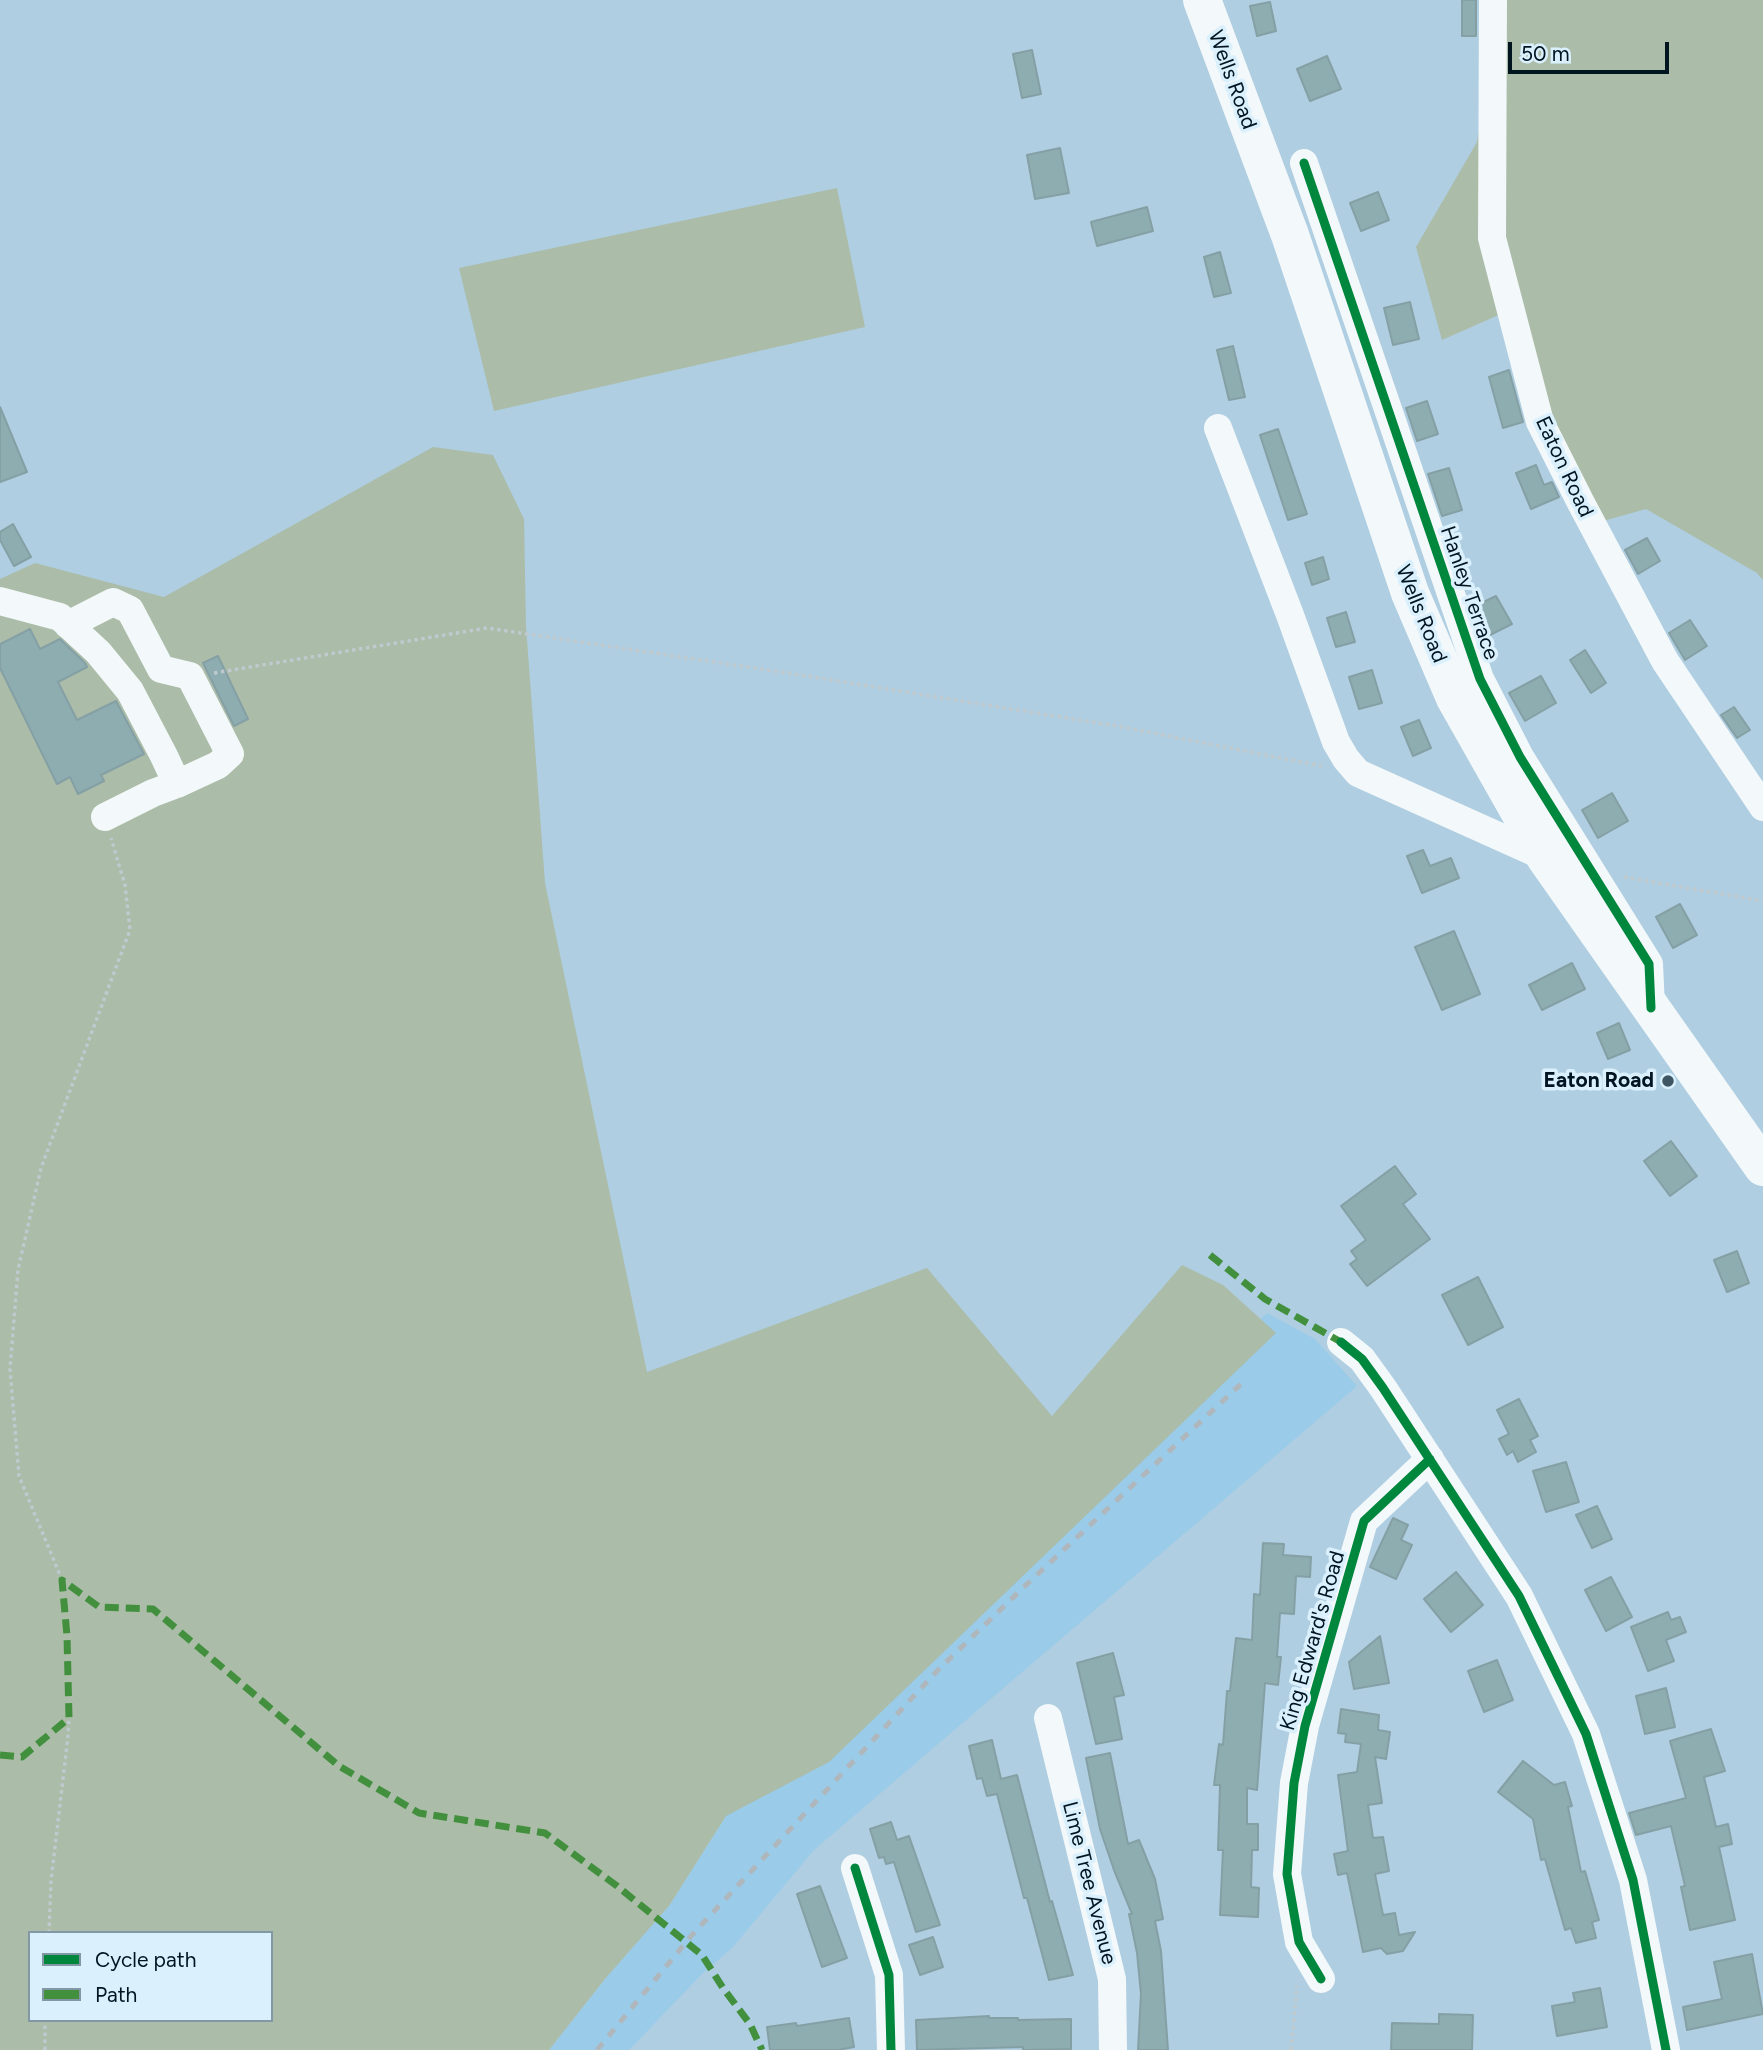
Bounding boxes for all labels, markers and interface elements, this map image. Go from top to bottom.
street label: Wells Road [1202,27,1262,133]
scale bar [1511,28,1672,72]
text: 50 m [1521,41,1570,66]
street label: Eaton Road [1530,413,1598,521]
street label: Hanley Terrace [1434,523,1504,663]
street label: Wells Road [1390,561,1452,667]
place label: Eaton Road [1544,1068,1654,1094]
marker: Eaton Road [1660,1073,1676,1089]
street label: King Edward's Road [1275,1548,1351,1734]
street label: Lime Tree Avenue [1057,1799,1121,1967]
legend [28,1931,273,2022]
text: Cycle path [95,1947,196,1972]
text: Path [95,1982,137,2007]

